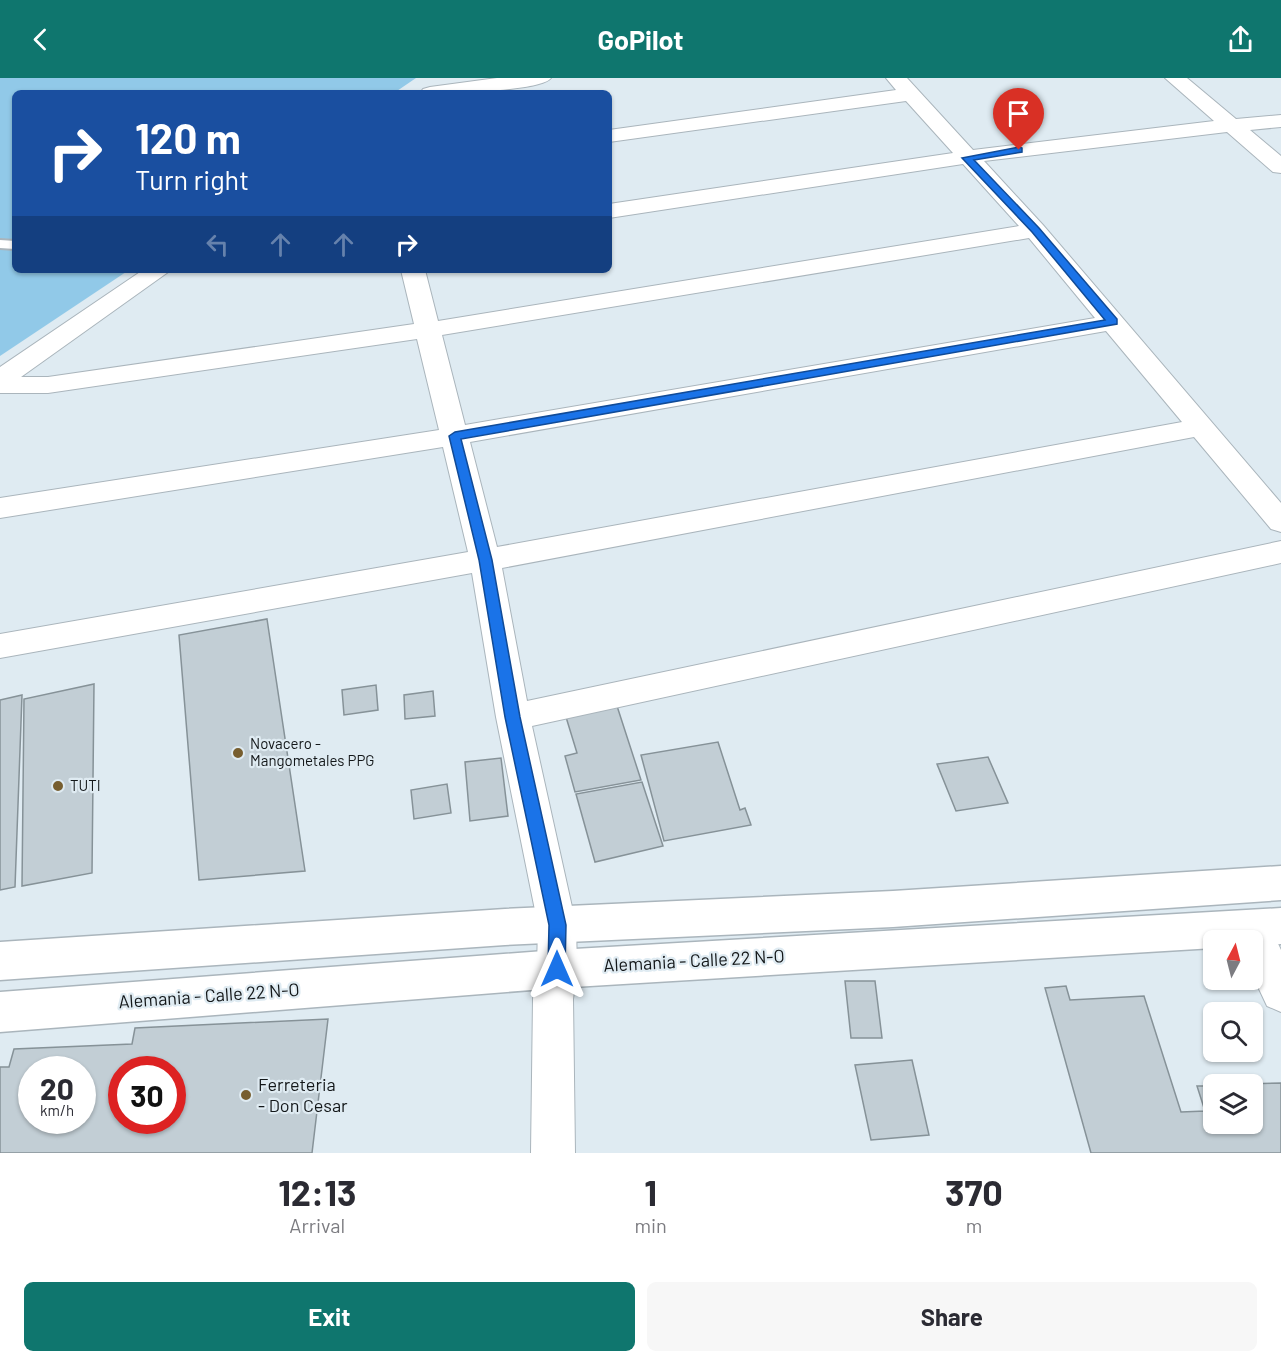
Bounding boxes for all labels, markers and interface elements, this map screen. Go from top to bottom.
icon: back [24,23,57,56]
text: GoPilot [597,23,684,55]
icon: share [1224,23,1257,56]
pin [993,88,1044,150]
icon: arrive [1002,97,1035,130]
text: 120 m [135,112,241,162]
icon: right [36,114,114,192]
text: Turn right [135,163,249,195]
icon: left [201,228,234,261]
icon: ahead [264,228,297,261]
icon: ahead [327,228,360,261]
icon: right [390,228,423,261]
place label: Novacero - Mangometales PPG [250,734,374,769]
marker: Novacero - Mangometales PPG [231,746,245,760]
place label: TUTI [70,776,101,794]
marker: TUTI [51,779,65,793]
north arrow [1203,930,1263,990]
map controls [1203,930,1263,1134]
position arrow [525,937,589,1001]
street label: Alemania - Calle 22 N-O [603,944,785,976]
street label: Alemania - Calle 22 N-O [118,978,300,1012]
button: search [1203,1002,1263,1062]
speed limit sign: 30 [108,1056,186,1134]
text: 20 [40,1070,74,1106]
place label: Ferreteria - Don Cesar [258,1073,348,1116]
button: layers [1203,1074,1263,1134]
marker: Ferreteria - Don Cesar [239,1088,253,1102]
text: km/h [40,1101,74,1119]
text: 12:13 [278,1170,356,1213]
text: 1 [644,1170,657,1213]
text: 370 [945,1170,1003,1213]
text: Arrival [289,1213,345,1237]
text: min [634,1213,667,1237]
text: m [966,1213,982,1237]
button: Exit [24,1282,635,1351]
button: Share [647,1282,1257,1351]

